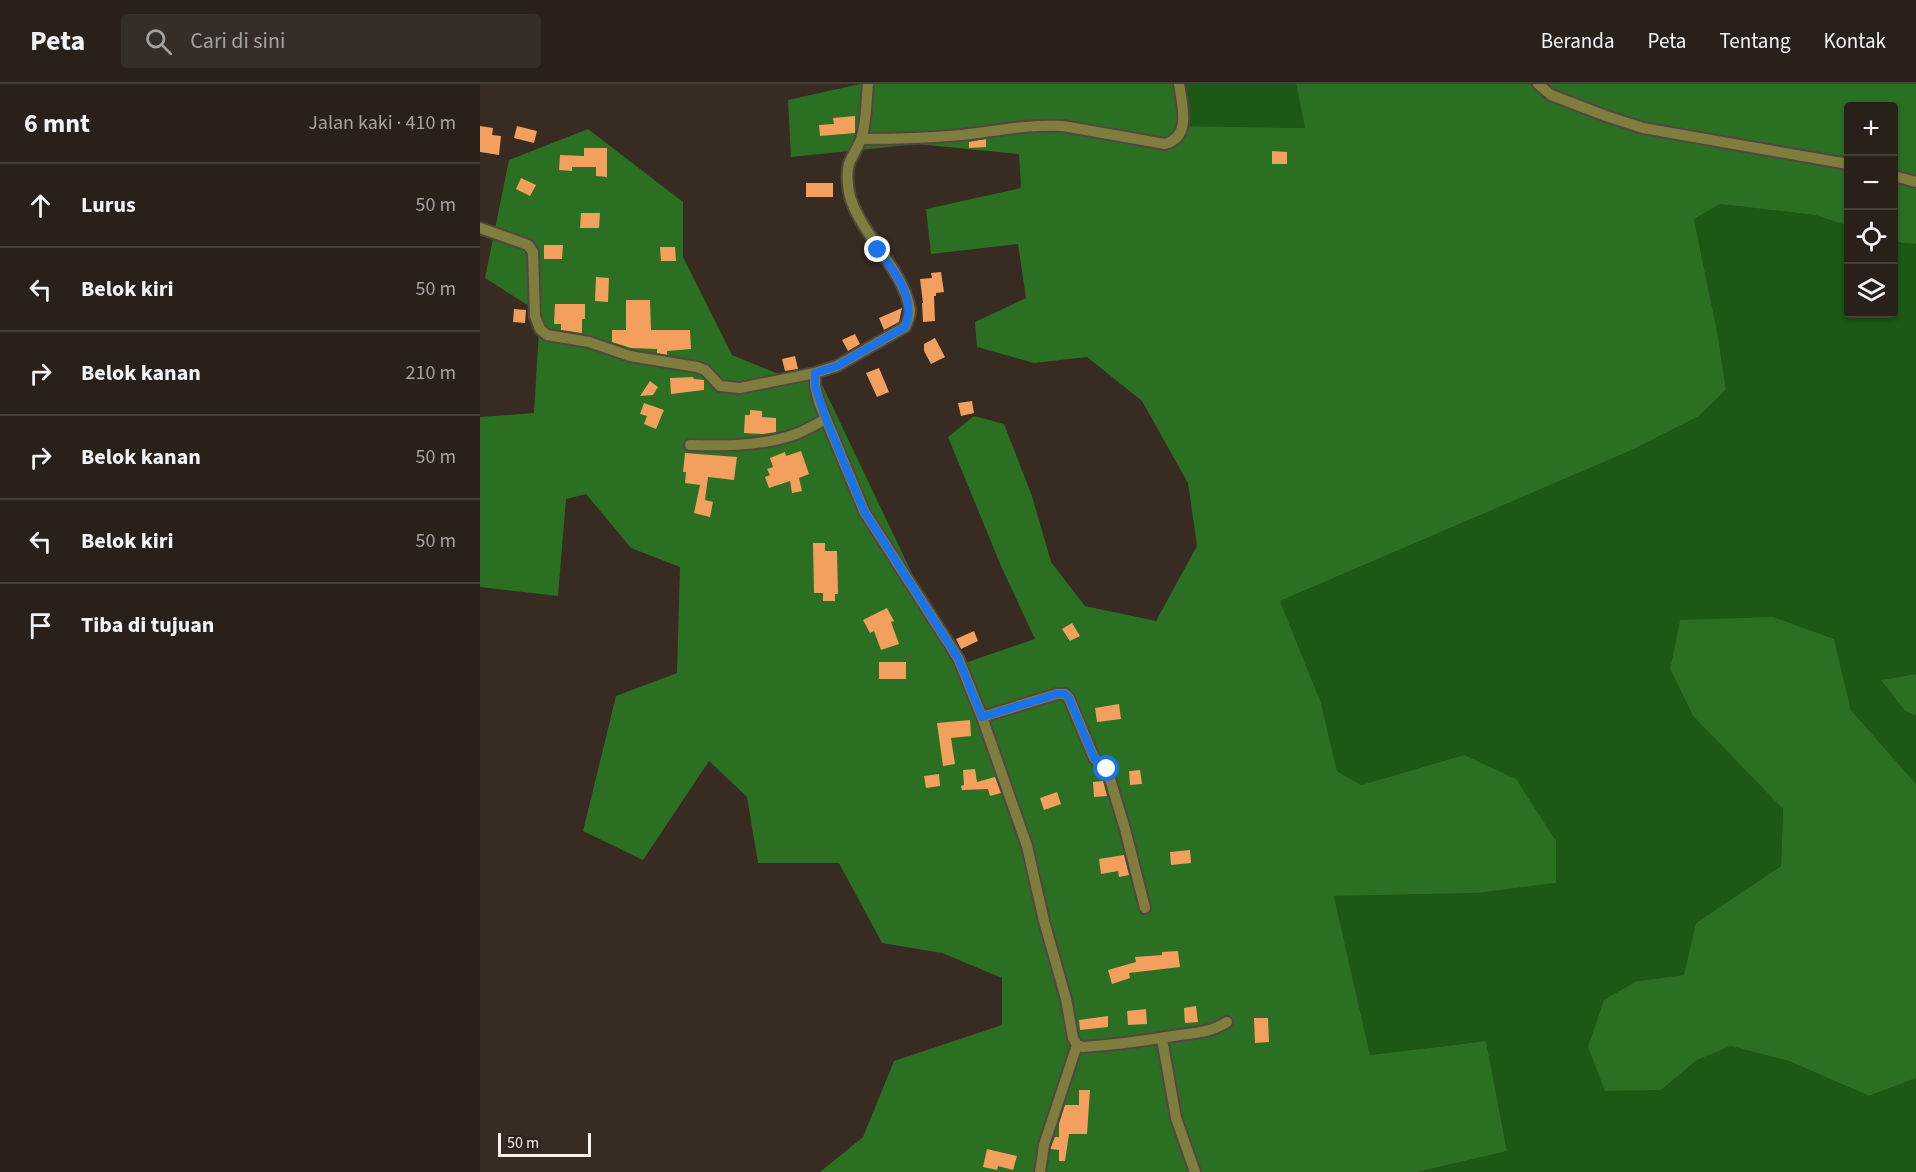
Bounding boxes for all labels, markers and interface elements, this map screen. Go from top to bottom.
search box [121,14,541,68]
text: Peta [30,21,85,61]
icon: search [142,25,175,58]
text: Cari di sini [190,25,285,57]
text: Beranda [1541,26,1615,56]
text: Peta [1648,26,1686,56]
text: Tentang [1719,26,1790,56]
text: Kontak [1823,26,1886,56]
map controls [1844,102,1898,318]
button: + [1844,102,1898,156]
text: 6 mnt [24,105,90,142]
text: Jalan kaki · 410 m [308,109,456,137]
button: − [1844,156,1898,210]
icon: ahead [24,189,57,222]
text: Lurus [81,189,136,221]
text: 50 m [416,191,456,219]
button: locate [1844,210,1898,264]
route end [864,236,890,262]
button: layers [1844,264,1898,318]
icon: left [24,273,57,306]
text: Belok kiri [81,273,174,305]
text: 50 m [416,275,456,303]
icon: right [24,357,57,390]
text: Belok kanan [81,357,201,389]
text: 210 m [406,359,456,387]
icon: right [24,441,57,474]
text: Belok kanan [81,441,201,473]
text: 50 m [416,443,456,471]
icon: left [24,525,57,558]
text: Belok kiri [81,525,174,557]
text: 50 m [416,527,456,555]
icon: arrive [24,609,57,642]
text: Tiba di tujuan [81,609,214,641]
route start [1093,755,1119,781]
scale bar [498,1130,591,1158]
text: 50 m [507,1132,539,1154]

